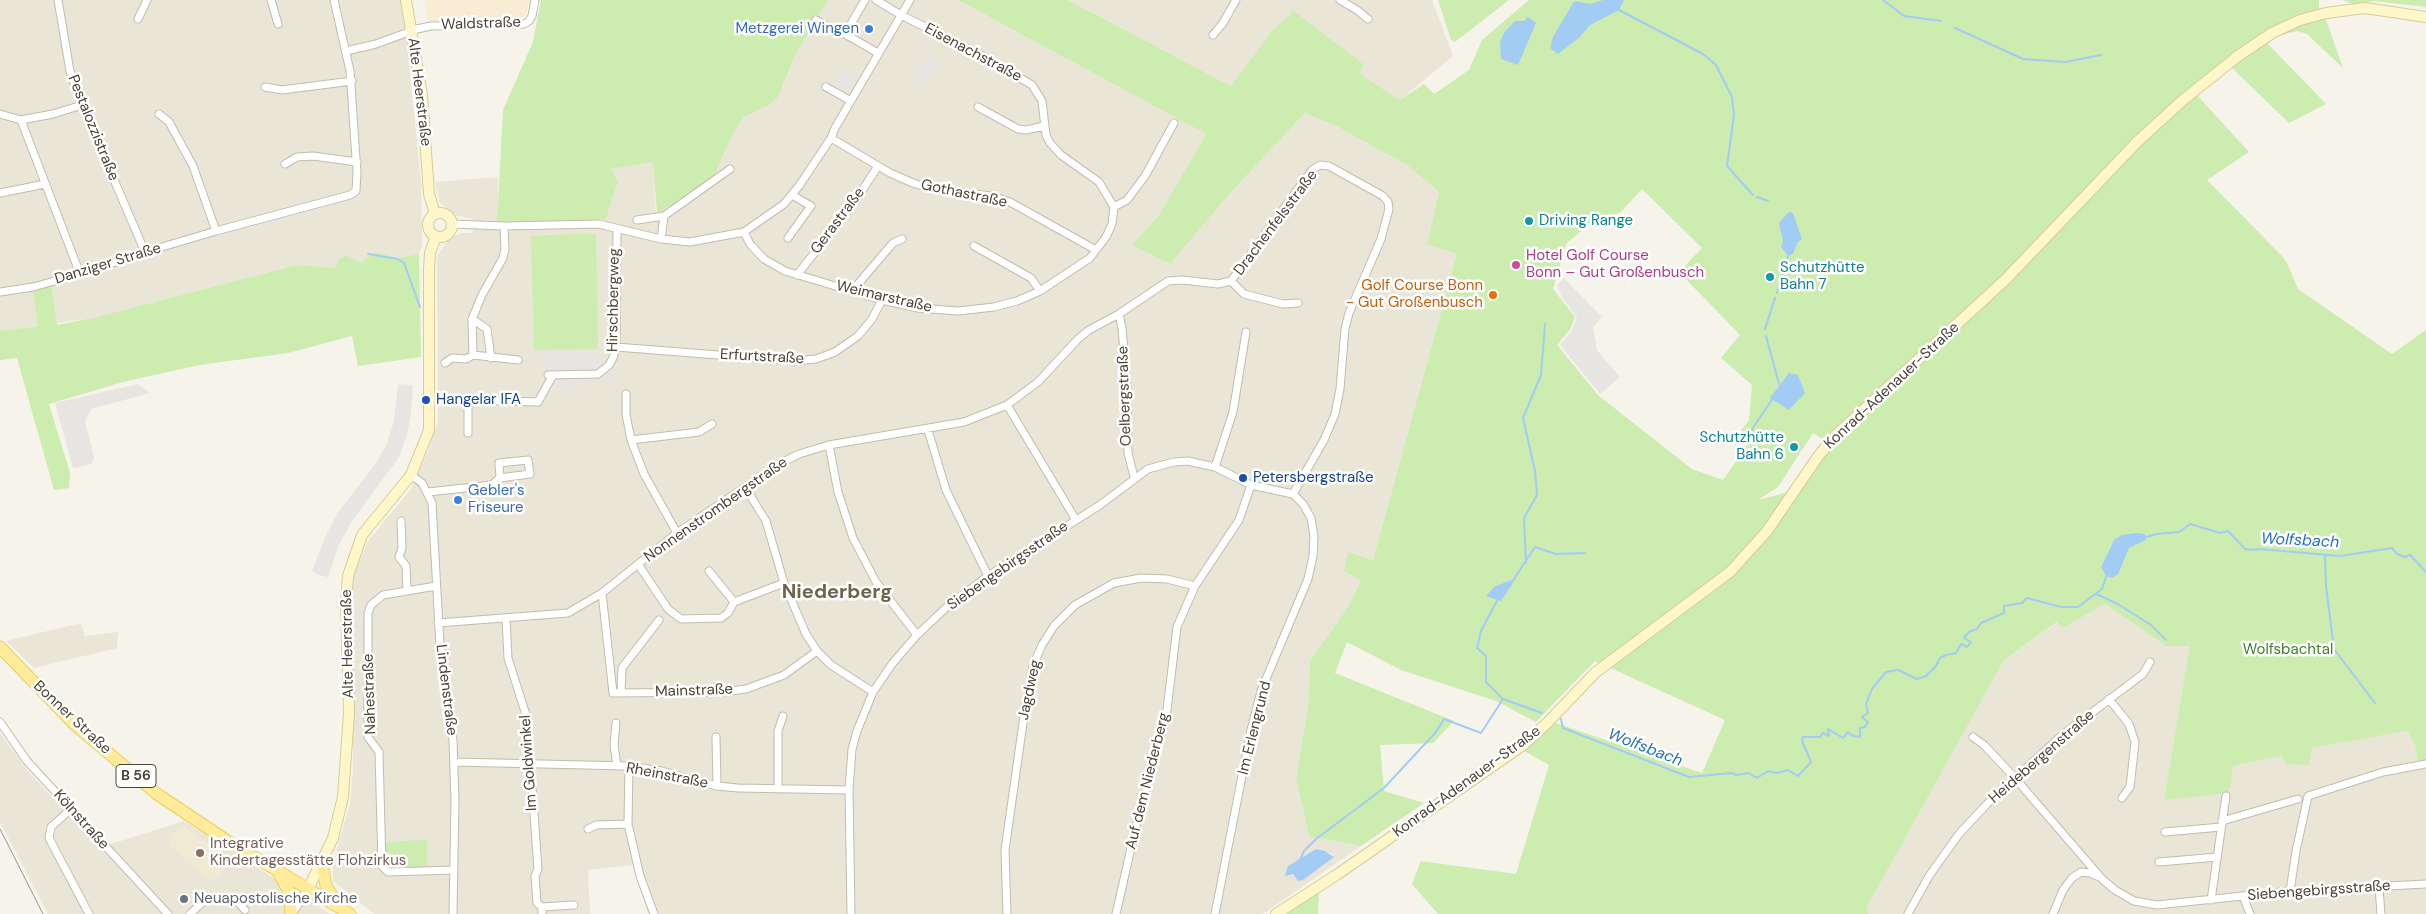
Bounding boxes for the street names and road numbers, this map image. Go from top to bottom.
street label: Waldstraße [441,14,521,34]
street label: Eisenachstraße [921,20,1025,86]
street label: Alte Heerstraße [403,37,435,147]
street label: Pestalozzistraße [64,72,122,184]
street label: Drachenfelsstraße [1230,167,1322,279]
street label: Gothastraße [919,176,1009,212]
street label: Gerastraße [807,184,869,258]
street label: Danziger Straße [53,239,163,289]
street label: Hirschbergweg [604,248,624,352]
street label: Weimarstraße [834,277,934,317]
street label: Konrad-Adenauer-Straße [1821,319,1963,453]
street label: Erfurtstraße [720,346,804,368]
street label: Oelbergstraße [1114,346,1136,446]
street label: Nonnenstrombergstraße [641,454,791,566]
street label: Siebengebirgsstraße [944,518,1072,614]
street label: Alte Heerstraße [338,589,358,699]
street label: Lindenstraße [431,643,461,737]
street label: Nahestraße [360,653,380,735]
street label: Jagdweg [1015,658,1045,722]
street label: Bonner Straße [29,677,115,759]
street label: Im Erlengrund [1235,679,1275,777]
street label: Mainstraße [655,681,733,701]
street label: Heidebergenstraße [1986,706,2098,808]
street label: Auf dem Niederberg [1122,711,1174,851]
street label: Im Goldwinkel [517,714,541,812]
street label: Konrad-Adenauer-Straße [1390,722,1544,842]
street label: Rheinstraße [624,759,710,793]
road number: B 56 [116,764,156,788]
street label: Kölnstraße [50,786,112,854]
street label: Siebengebirgsstraße [2247,877,2391,905]

